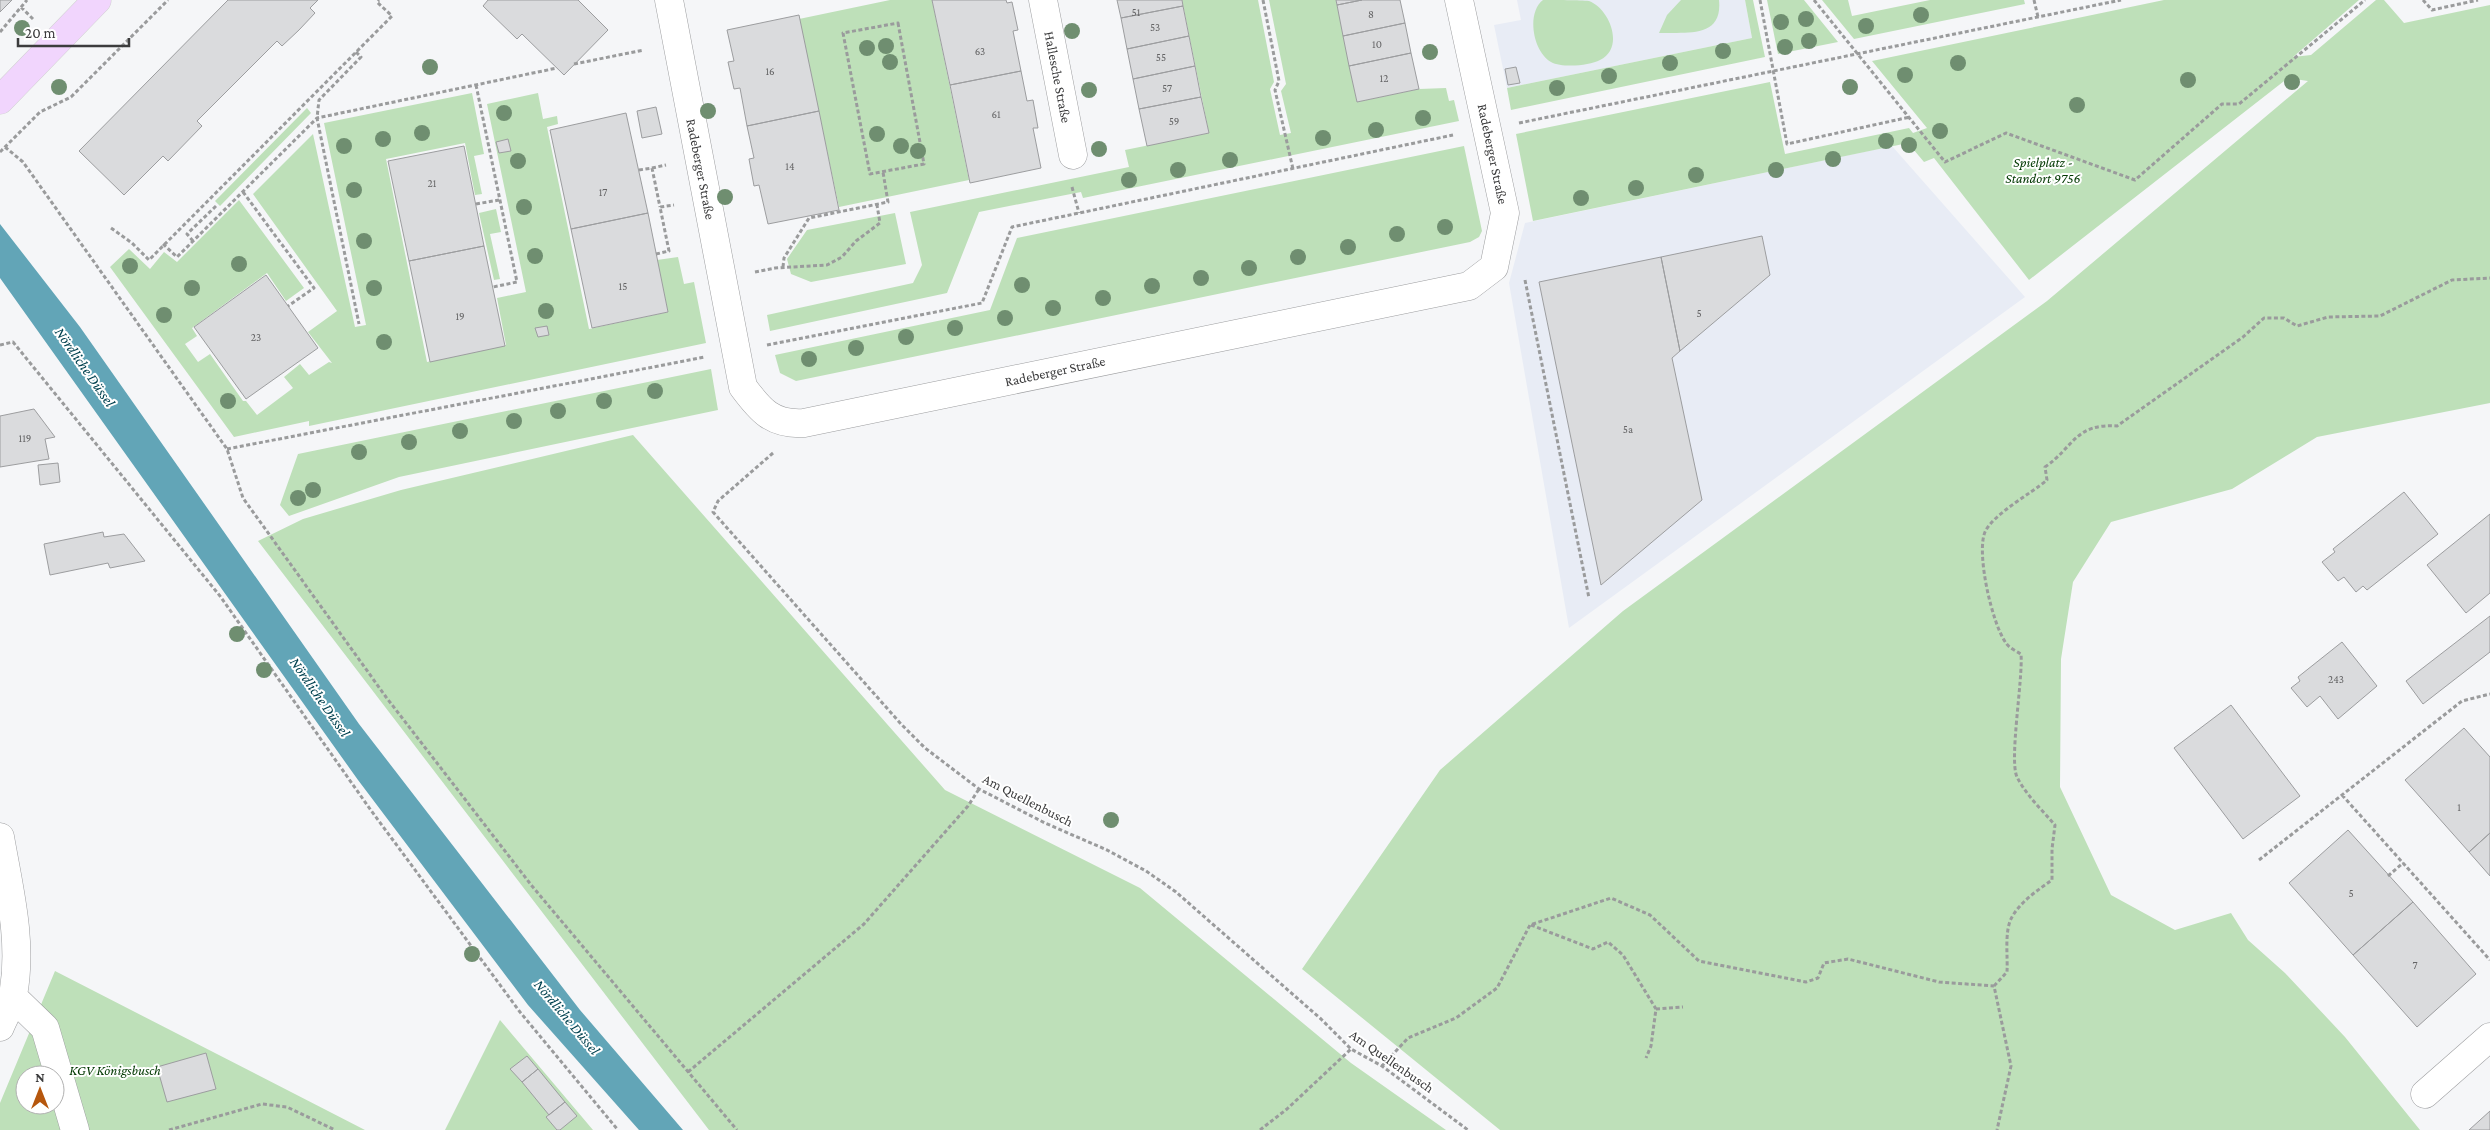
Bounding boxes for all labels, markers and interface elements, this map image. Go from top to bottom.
house number: 51 [1132,6,1141,18]
house number: 8 [1368,8,1374,20]
scale bar [18,15,129,47]
house number: 53 [1150,21,1160,33]
text: 20 m [25,25,56,41]
street label: Hallesche Straße [1041,30,1075,124]
house number: 10 [1372,38,1382,50]
house number: 63 [975,45,985,57]
house number: 55 [1156,51,1166,63]
house number: 16 [765,65,775,77]
house number: 12 [1380,72,1388,84]
house number: 57 [1162,82,1172,94]
street label: Radeberger Straße [1475,102,1511,206]
house number: 61 [991,108,1001,120]
house number: 59 [1169,115,1179,127]
street label: Radeberger Straße [683,117,719,221]
park label: Spielplatz - Standort 9756 [2005,154,2081,186]
house number: 14 [785,160,795,172]
house number: 21 [428,177,437,189]
house number: 17 [599,186,607,198]
house number: 15 [619,280,627,292]
house number: 5 [1696,307,1702,319]
house number: 19 [455,310,465,322]
water label: Nördliche Düssel [52,324,118,410]
house number: 23 [251,331,261,343]
street label: Radeberger Straße [1003,353,1107,389]
house number: 5a [1623,423,1633,435]
house number: 119 [19,432,31,444]
water label: Nördliche Düssel [287,654,353,740]
house number: 243 [2328,673,2344,685]
street label: Am Quellenbusch [980,770,1076,830]
house number: 1 [2457,801,2461,813]
house number: 5 [2348,887,2354,899]
house number: 7 [2412,959,2418,971]
water label: Nördliche Düssel [531,976,603,1058]
street label: Am Quellenbusch [1347,1026,1438,1096]
park label: KGV Königsbusch [69,1062,161,1078]
north arrow [15,1065,65,1115]
text: N [35,1069,45,1085]

